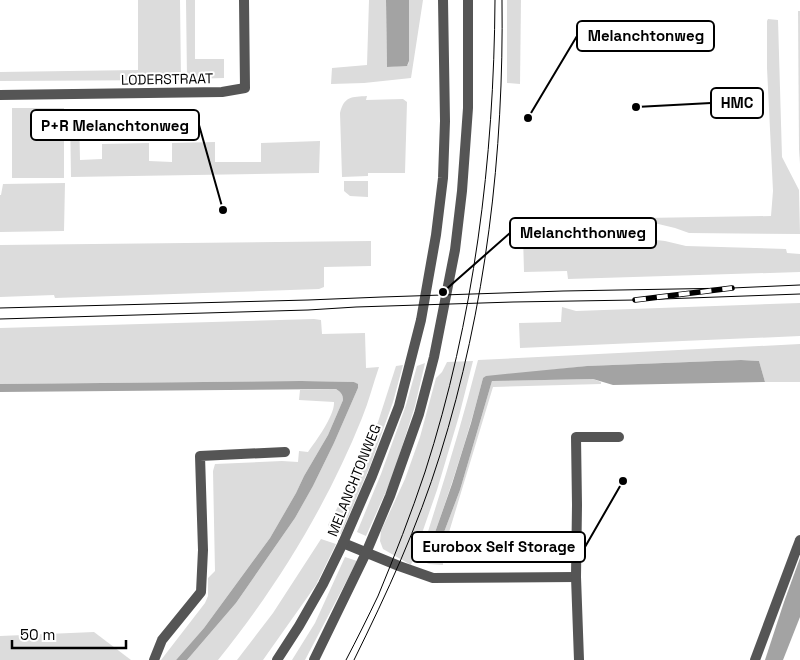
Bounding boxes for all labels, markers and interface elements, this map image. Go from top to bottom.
callout: Melanchtonweg [577,21,714,51]
text: Melanchtonweg [588,26,704,45]
street label: LODERSTRAAT [121,69,213,89]
callout: HMC [711,88,763,118]
text: HMC [721,93,754,112]
callout: P+R Melanchtonweg [31,110,199,140]
text: P+R Melanchtonweg [41,116,189,135]
callout: Melanchthonweg [510,218,656,248]
text: Melanchthonweg [520,223,646,242]
street label: MELANCHTONWEG [323,421,385,539]
callout: Eurobox Self Storage [412,532,585,562]
text: Eurobox Self Storage [423,537,576,556]
scale bar [12,618,126,650]
text: 50 m [20,625,55,644]

